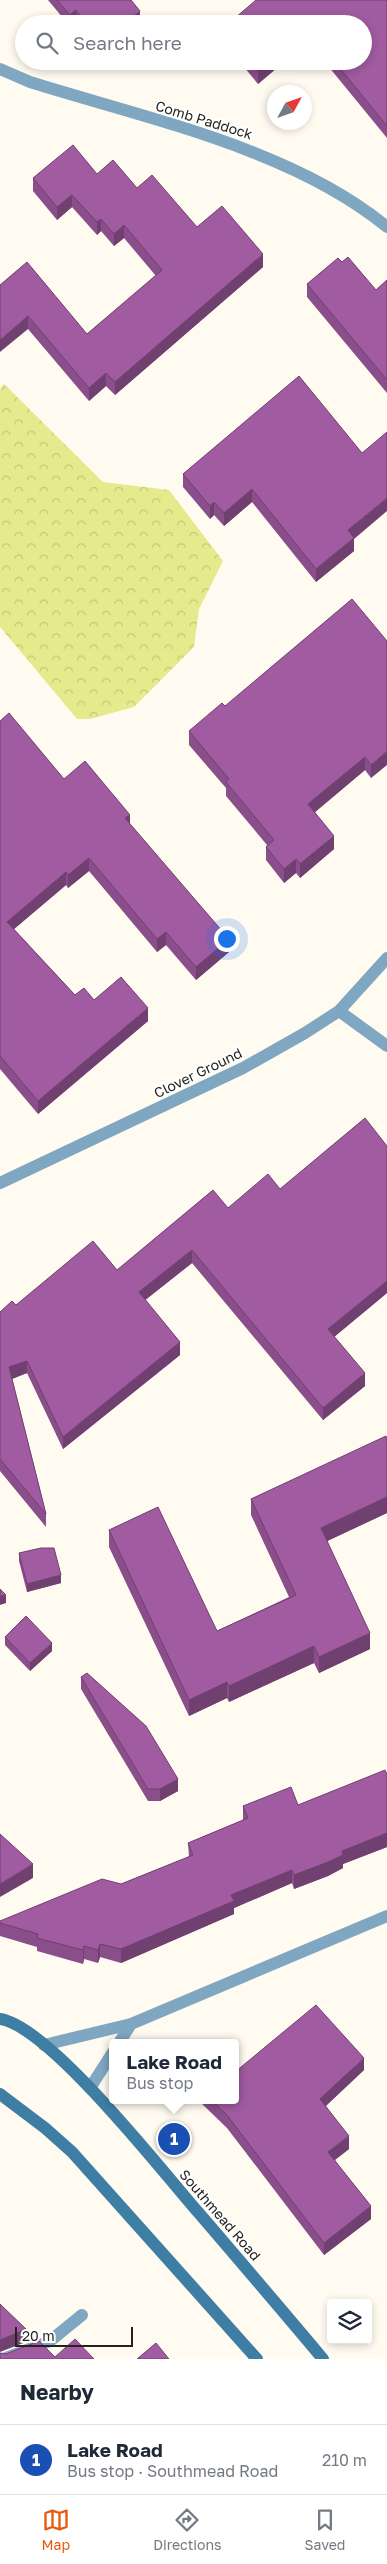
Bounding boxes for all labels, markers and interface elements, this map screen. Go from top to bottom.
search box [15,15,372,70]
icon: search [33,29,61,57]
text: Search here [73,31,182,54]
north arrow [267,85,312,130]
street label: Comb Paddock [154,97,255,142]
your location [214,926,240,952]
street label: Clover Ground [151,1044,245,1101]
popup [109,2039,239,2104]
text: Lake Road [126,2050,222,2073]
text: Bus stop [126,2073,193,2093]
pin: 1 [158,2120,190,2158]
street label: Southmead Road [176,2166,264,2264]
map controls [327,2299,372,2344]
button: layers [327,2299,372,2344]
scale bar [15,2324,132,2347]
text: 20 m [22,2327,55,2344]
text: Nearby [20,2379,94,2405]
text: Lake Road [67,2438,163,2461]
text: 1 [32,2450,40,2470]
text: 210 m [322,2450,367,2470]
text: Bus stop · Southmead Road [67,2461,278,2481]
tab: Map [42,2506,70,2553]
tab: Directions [153,2506,222,2553]
tab: Saved [305,2506,345,2553]

